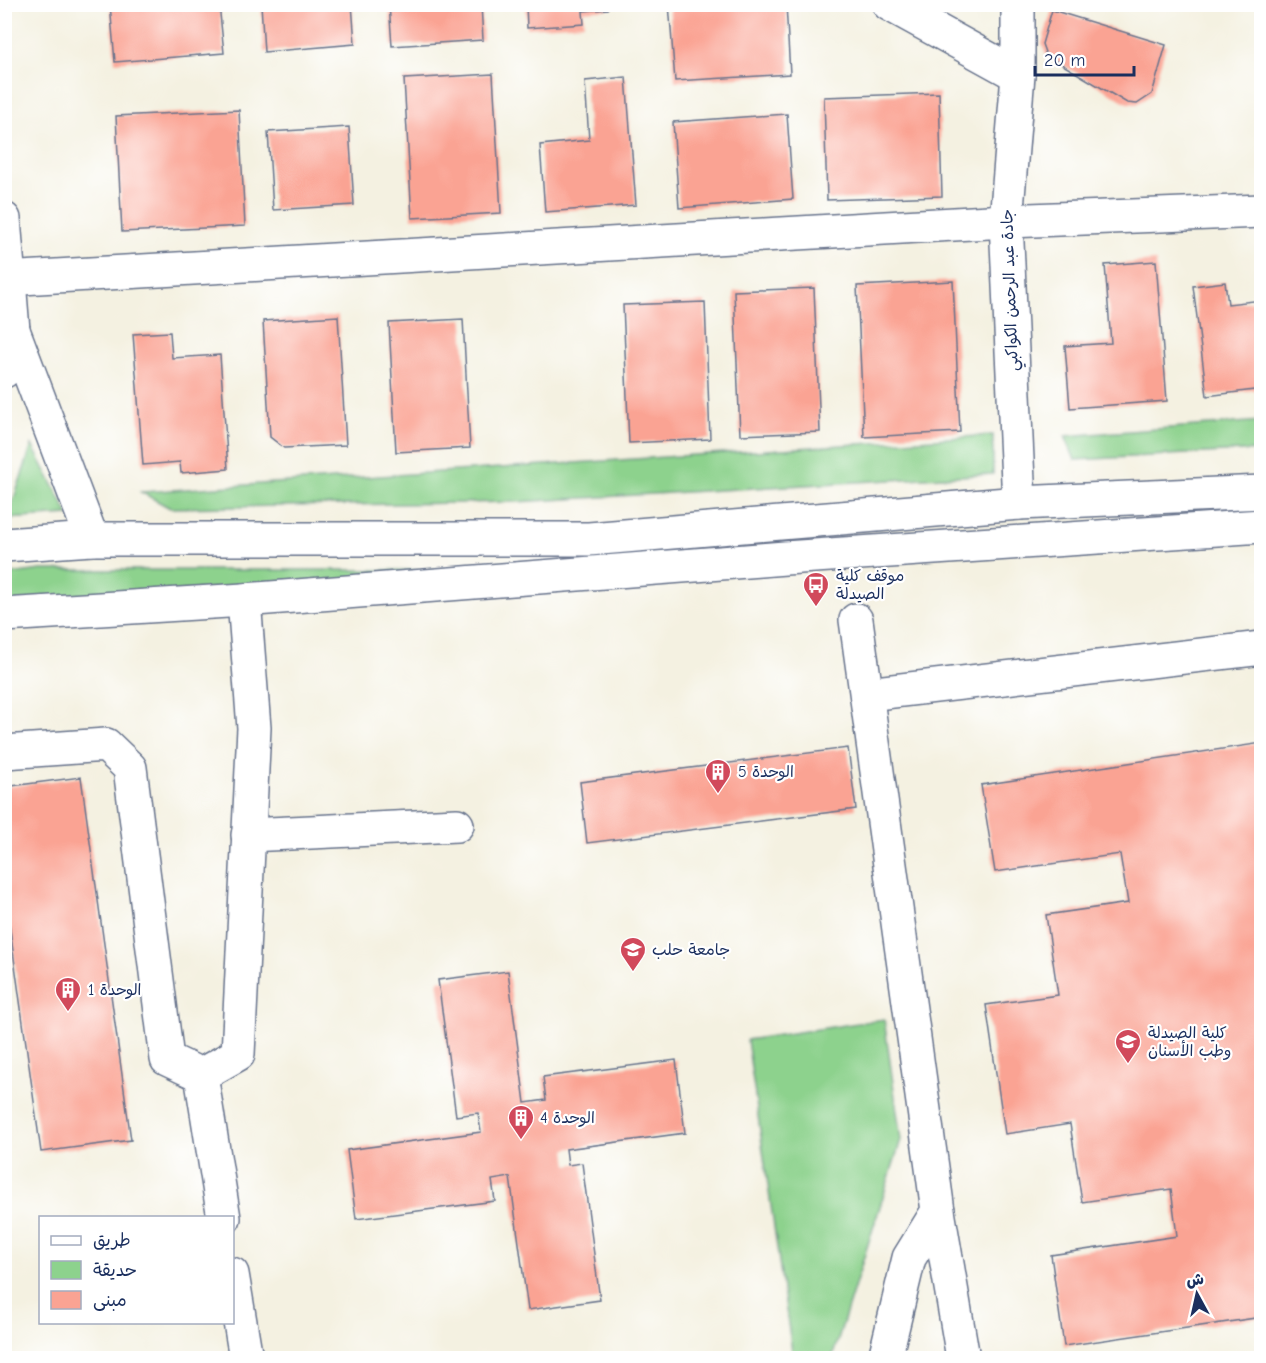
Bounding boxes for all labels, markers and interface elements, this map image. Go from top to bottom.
scale bar [1035,39,1134,77]
text: 20 m [1044,50,1085,71]
street label: جادة عبد الرحمن الكواكبي [998,208,1027,371]
place label: موقف كلية الصيدلة [836,567,904,603]
bus stop icon: موقف كلية الصيدلة [801,570,831,608]
building icon: الوحدة 5 [703,757,733,795]
place label: الوحدة 5 [738,763,794,782]
school or university icon: جامعة حلب [618,935,648,973]
place label: جامعة حلب [652,941,730,959]
building icon: الوحدة 1 [53,975,83,1013]
place label: الوحدة 1 [88,981,142,1000]
place label: كلية الصيدلة وطب الأسنان [1148,1024,1231,1060]
school or university icon: كلية الصيدلة وطب الأسنان [1113,1027,1143,1065]
building icon: الوحدة 4 [506,1103,536,1141]
place label: الوحدة 4 [540,1109,595,1128]
legend [39,1216,234,1324]
text: طريق [93,1230,131,1251]
text: حديقة [93,1260,137,1281]
north arrow [1167,1264,1227,1324]
text: ش [1185,1270,1205,1290]
text: مبنى [93,1290,127,1311]

